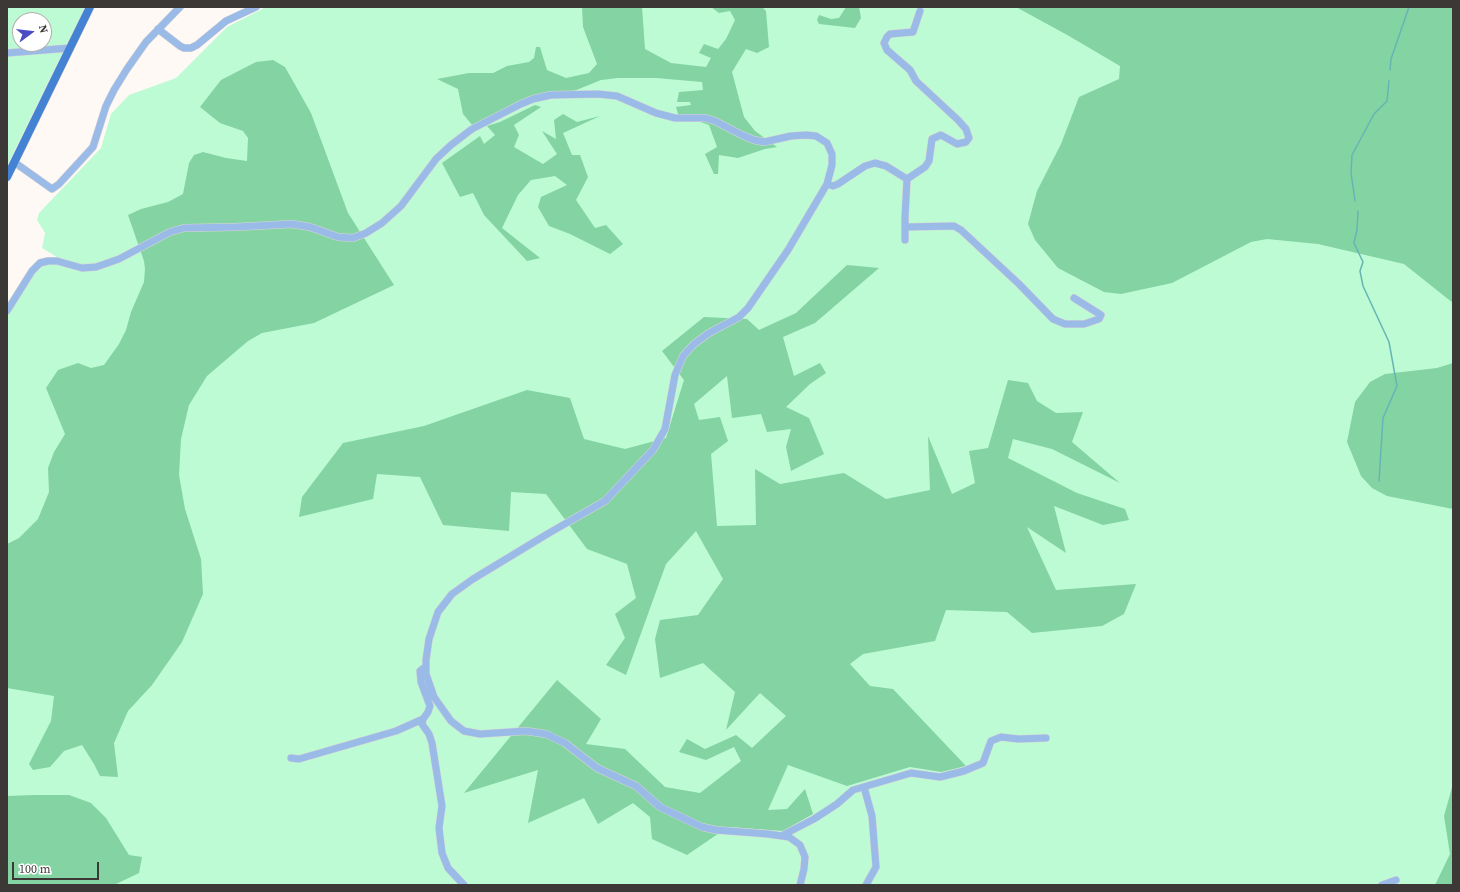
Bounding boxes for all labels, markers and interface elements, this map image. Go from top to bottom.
north arrow [12,12,52,52]
text: N [35,23,51,35]
scale bar [14,854,101,880]
text: 100 m [19,861,51,877]

